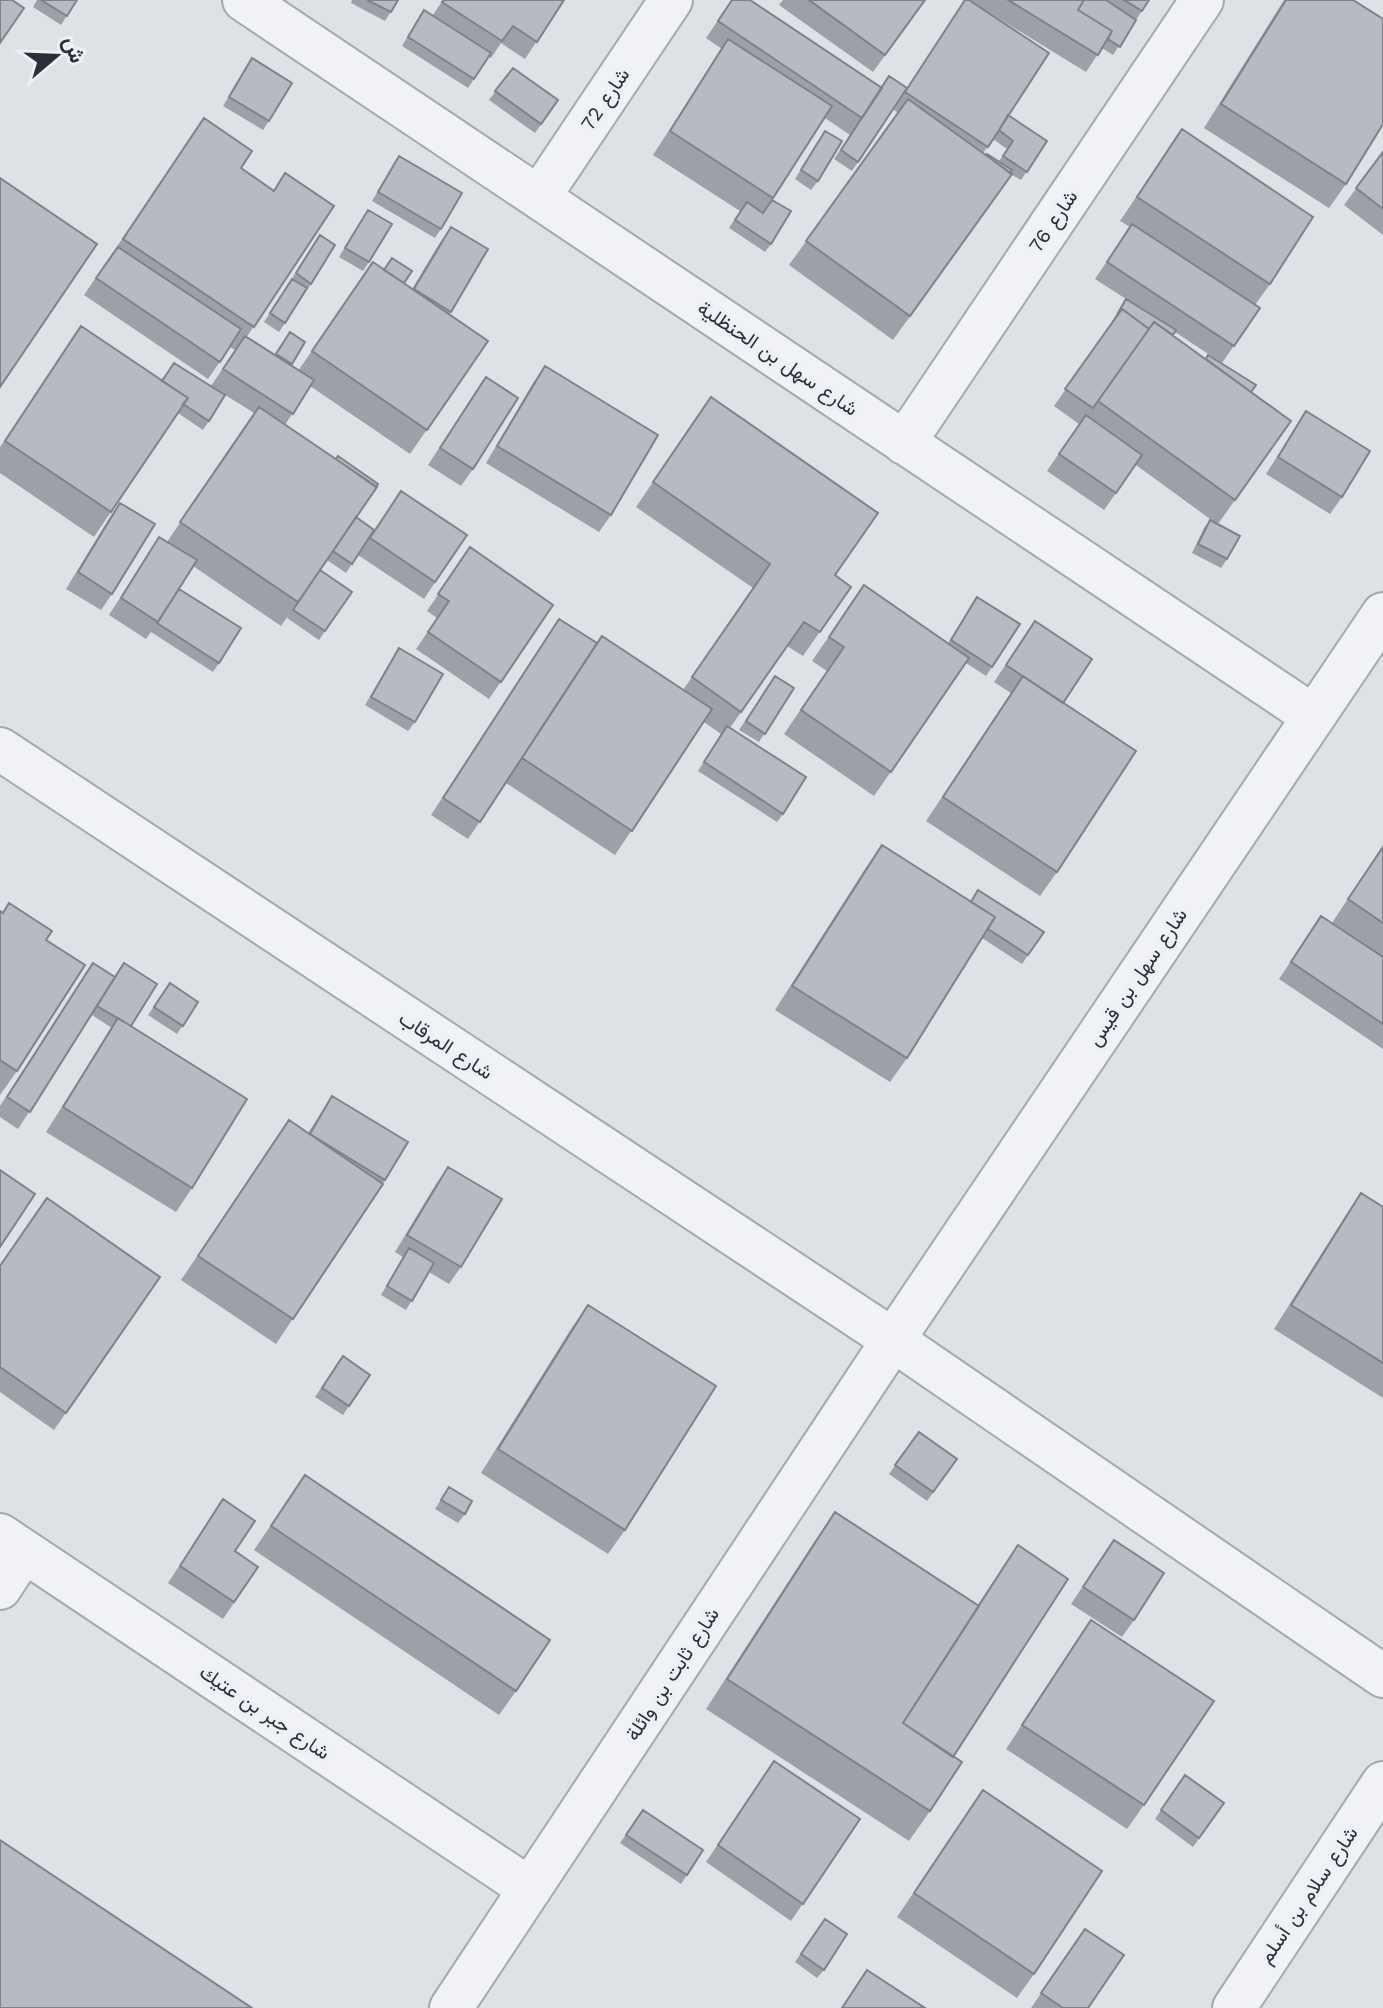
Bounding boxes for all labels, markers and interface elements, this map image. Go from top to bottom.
north arrow [16,16,96,96]
text: ش [57,33,91,67]
street label: شارع 72 [575,63,636,136]
street label: شارع 76 [1023,185,1084,258]
street label: شارع سهل بن الحنظلية [692,295,863,422]
street label: شارع سهل بن قيس [1082,903,1194,1052]
street label: شارع المرقاب [393,1006,497,1086]
street label: شارع ثابت بن وائلة [620,1603,726,1746]
street label: شارع جبر بن عتيك [194,1660,335,1766]
street label: شارع سلام بن أسلم [1253,1822,1364,1969]

